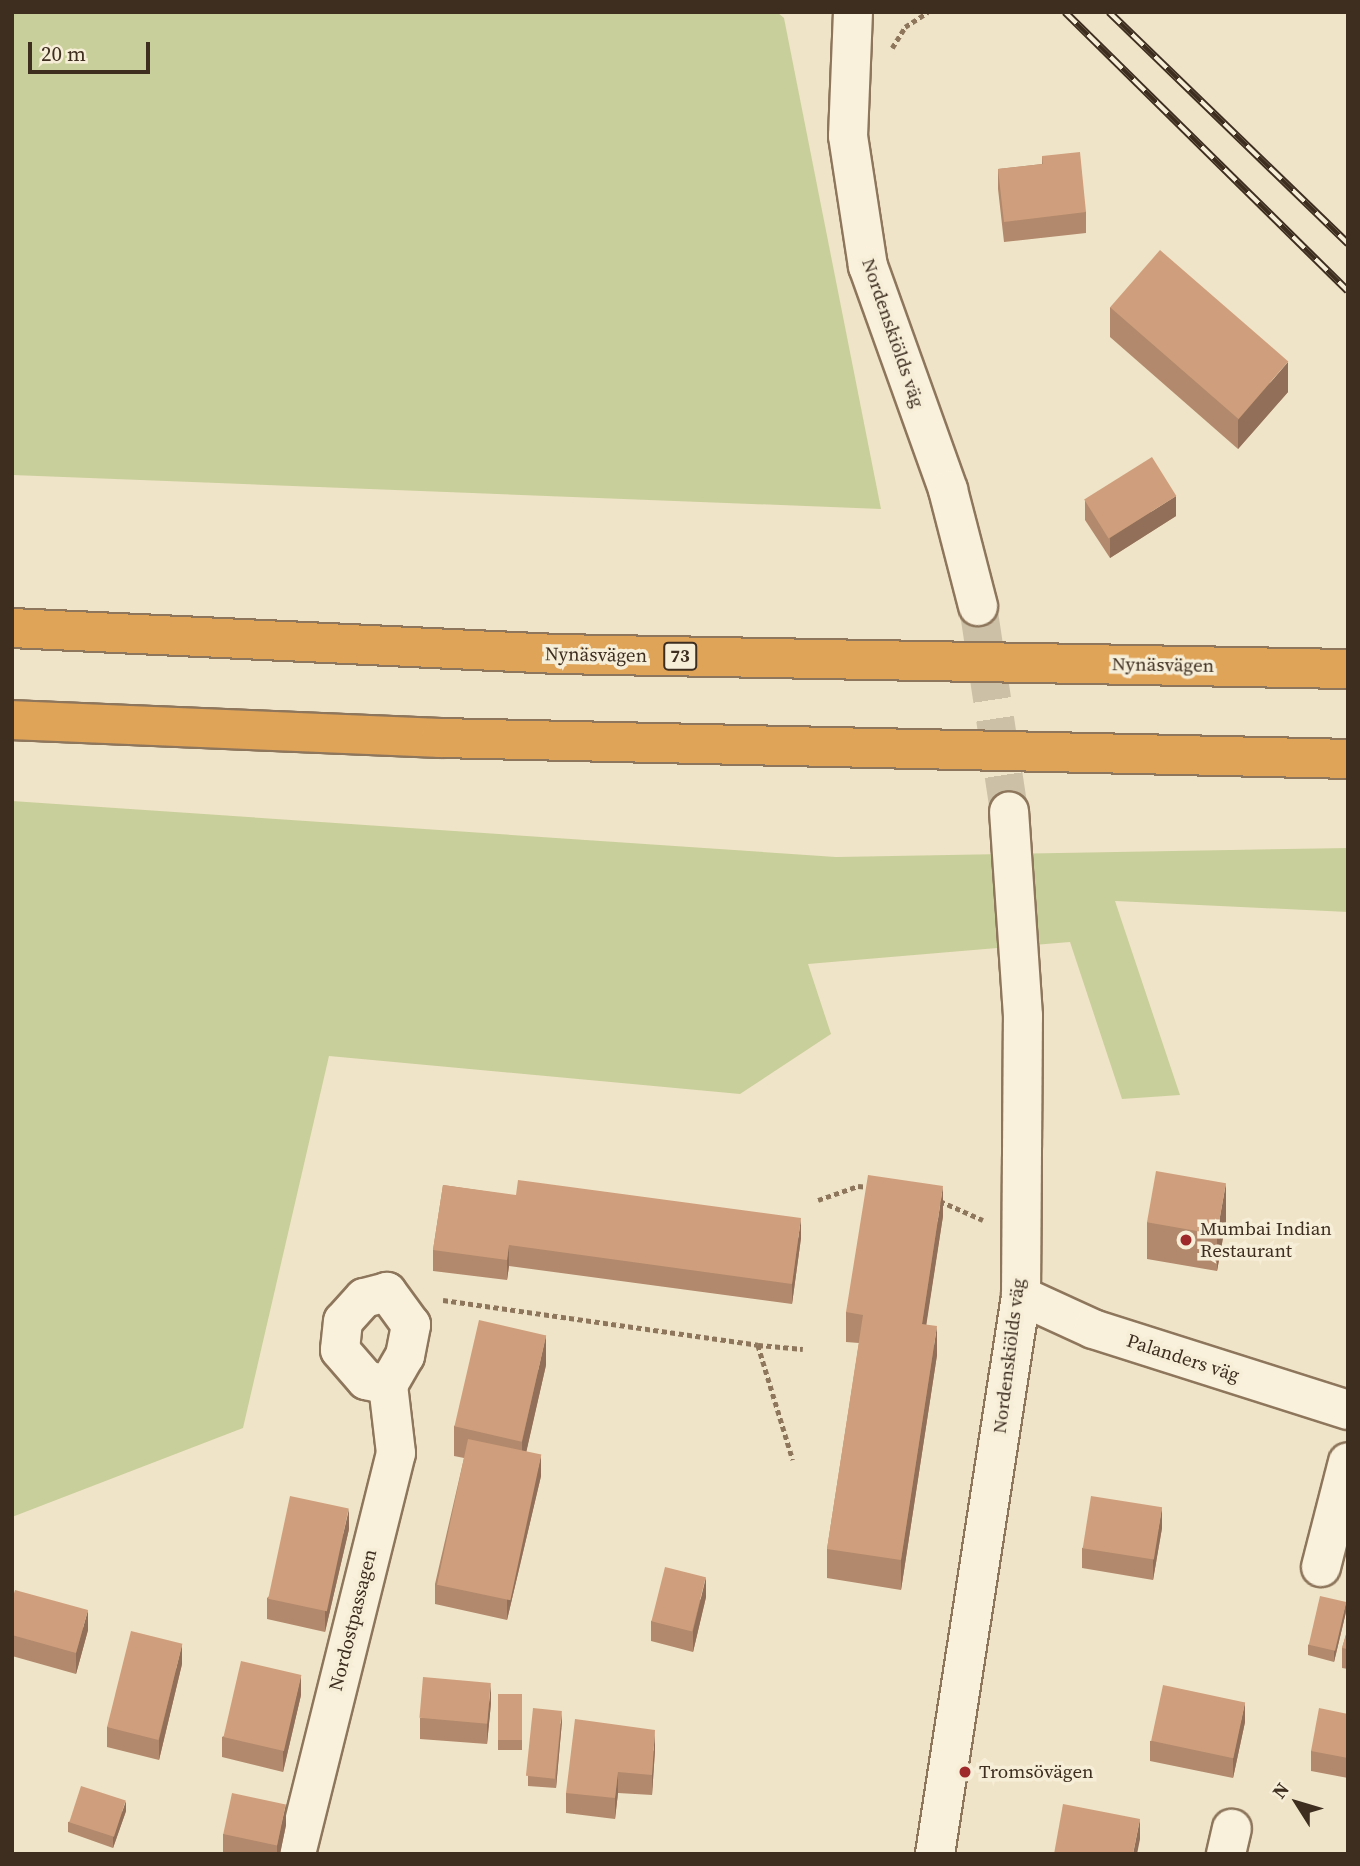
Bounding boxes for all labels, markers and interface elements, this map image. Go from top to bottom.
scale bar [32,28,154,72]
text: 20 m [41,39,86,68]
street label: Nordenskiölds väg [857,256,929,410]
road number: 73 [662,642,698,670]
street label: Nynäsvägen [545,643,647,667]
street label: Nynäsvägen [1112,653,1214,677]
place label: Mumbai Indian Restaurant [1200,1218,1332,1262]
marker: Mumbai Indian Restaurant [1178,1232,1194,1248]
street label: Nordenskiölds väg [988,1277,1030,1435]
street label: Palanders väg [1124,1329,1242,1387]
street label: Nordostpassagen [324,1547,382,1693]
place label: Tromsövägen [979,1761,1094,1783]
marker: Tromsövägen [957,1764,973,1780]
north arrow [1262,1768,1332,1838]
text: N [1266,1777,1295,1804]

